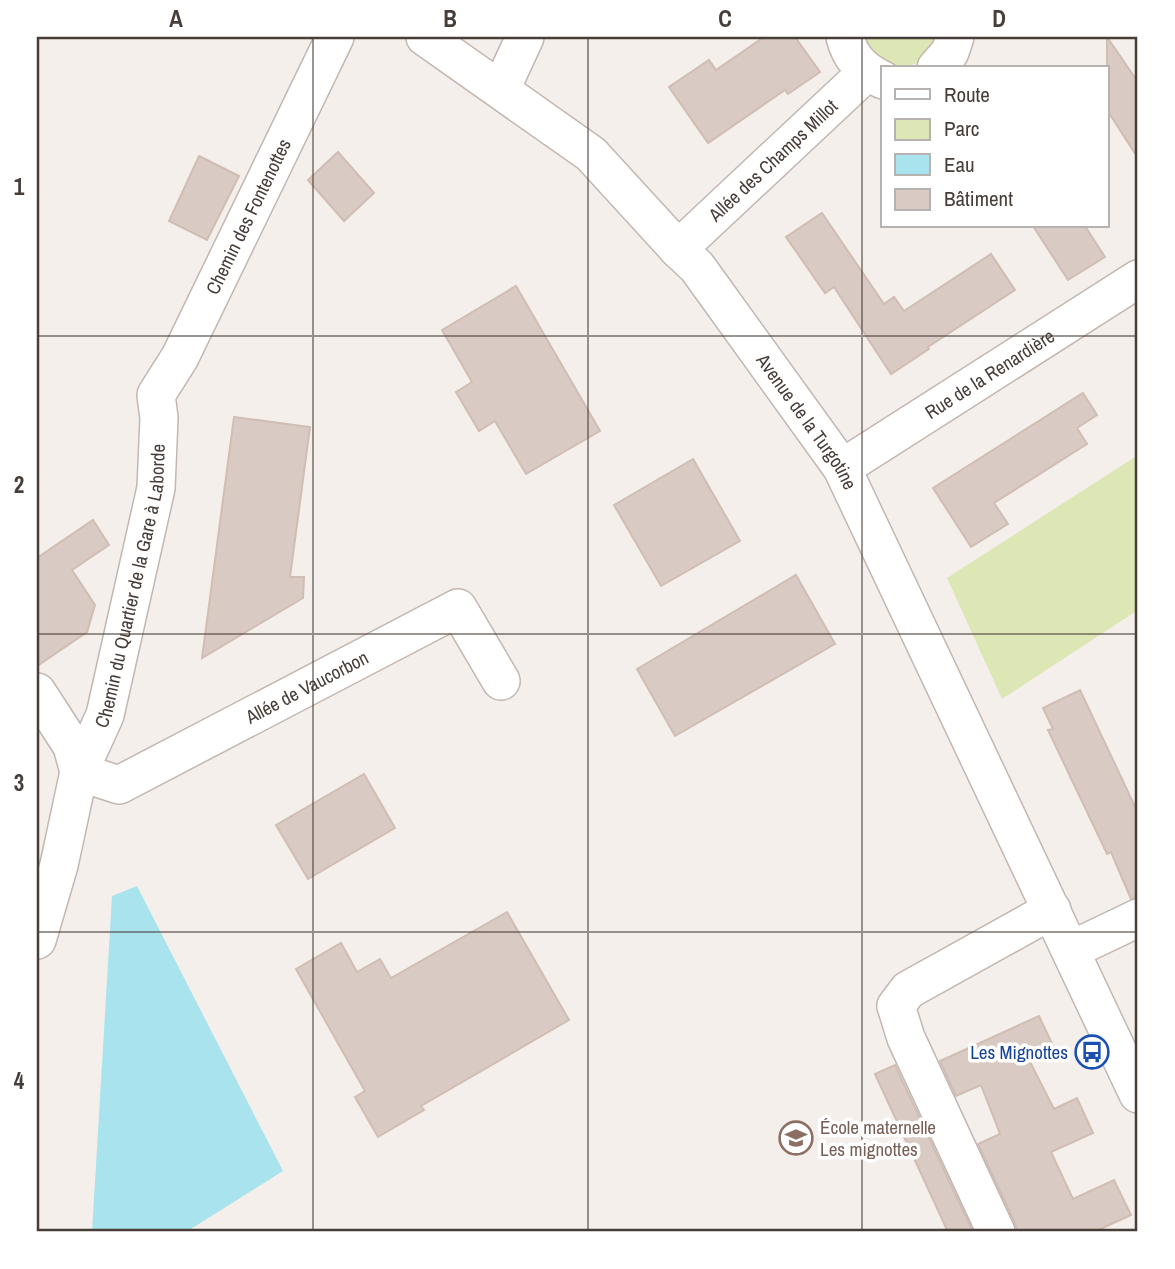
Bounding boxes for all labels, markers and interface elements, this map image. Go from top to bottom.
text: A [169,3,183,34]
text: B [443,3,457,34]
text: C [718,3,732,34]
text: D [992,3,1006,34]
legend [881,66,1108,228]
text: Route [944,80,990,109]
street label: Allée des Champs Millot [702,93,844,228]
text: Parc [944,114,979,143]
street label: Chemin des Fontenottes [199,134,297,299]
text: Eau [944,150,975,179]
text: 1 [14,171,25,202]
text: Bâtiment [944,184,1013,213]
street label: Rue de la Renardière [920,323,1059,425]
street label: Avenue de la Turgotine [750,348,863,494]
street label: Chemin du Quartier de la Gare à Laborde [88,443,171,732]
text: 2 [14,469,24,500]
street label: Allée de Vaucorbon [240,644,373,730]
text: 3 [14,767,24,798]
bus stop icon: Les Mignottes [1073,1033,1111,1071]
place label: Les Mignottes [970,1039,1068,1065]
text: 4 [14,1065,25,1096]
place label: École maternelle Les mignottes [820,1114,936,1162]
school or university icon: École maternelle Les mignottes [777,1119,815,1157]

